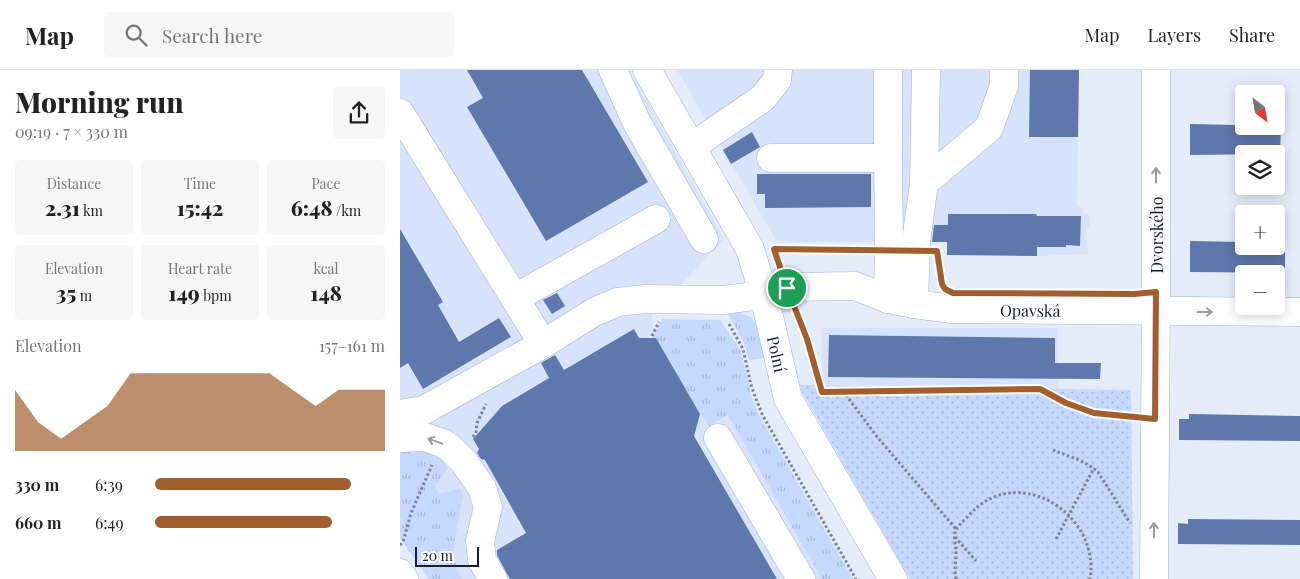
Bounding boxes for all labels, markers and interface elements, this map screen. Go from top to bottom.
search box [104,12,454,57]
text: Map [25,19,74,51]
icon: search [122,21,150,49]
text: Search here [162,22,262,48]
text: Map [1084,23,1119,47]
text: Layers [1147,23,1201,47]
text: Share [1229,23,1275,47]
text: Morning run [15,83,184,120]
north arrow [1235,85,1285,135]
map controls [1235,85,1285,315]
button: share [333,87,385,139]
text: 09:19 · 7 × 330 m [15,121,128,142]
button: layers [1235,145,1285,195]
one-way arrow [1151,168,1161,184]
text: Distance [47,174,101,193]
text: Time [184,174,216,193]
text: Pace [312,174,340,193]
text: 2.31 [45,193,80,221]
text: 15:42 [177,193,223,221]
text: 6:48 [291,193,332,221]
street label: Dvorského [1146,196,1167,273]
text: km [80,201,103,220]
text: /km [332,201,361,220]
button: + [1235,205,1285,255]
text: Elevation [45,259,103,278]
text: Heart rate [168,259,232,278]
text: kcal [313,259,339,278]
button: − [1235,265,1285,315]
pin [766,267,808,309]
icon: arrive [773,274,801,302]
text: 35 [56,278,76,306]
text: 149 [168,278,200,306]
text: 148 [310,278,342,306]
text: m [76,286,92,305]
text: bpm [200,286,232,305]
street label: Opavská [1000,299,1061,320]
one-way arrow [1196,307,1213,317]
street label: Polní [763,334,792,374]
text: Elevation [15,335,82,356]
text: 157–161 m [319,335,385,356]
one-way arrow [428,436,444,445]
text: 330 m [15,474,59,495]
text: 6:39 [95,474,123,495]
text: 660 m [15,512,61,533]
text: 6:49 [95,512,124,533]
one-way arrow [1149,523,1159,539]
scale bar [415,544,479,567]
text: 20 m [422,546,453,565]

